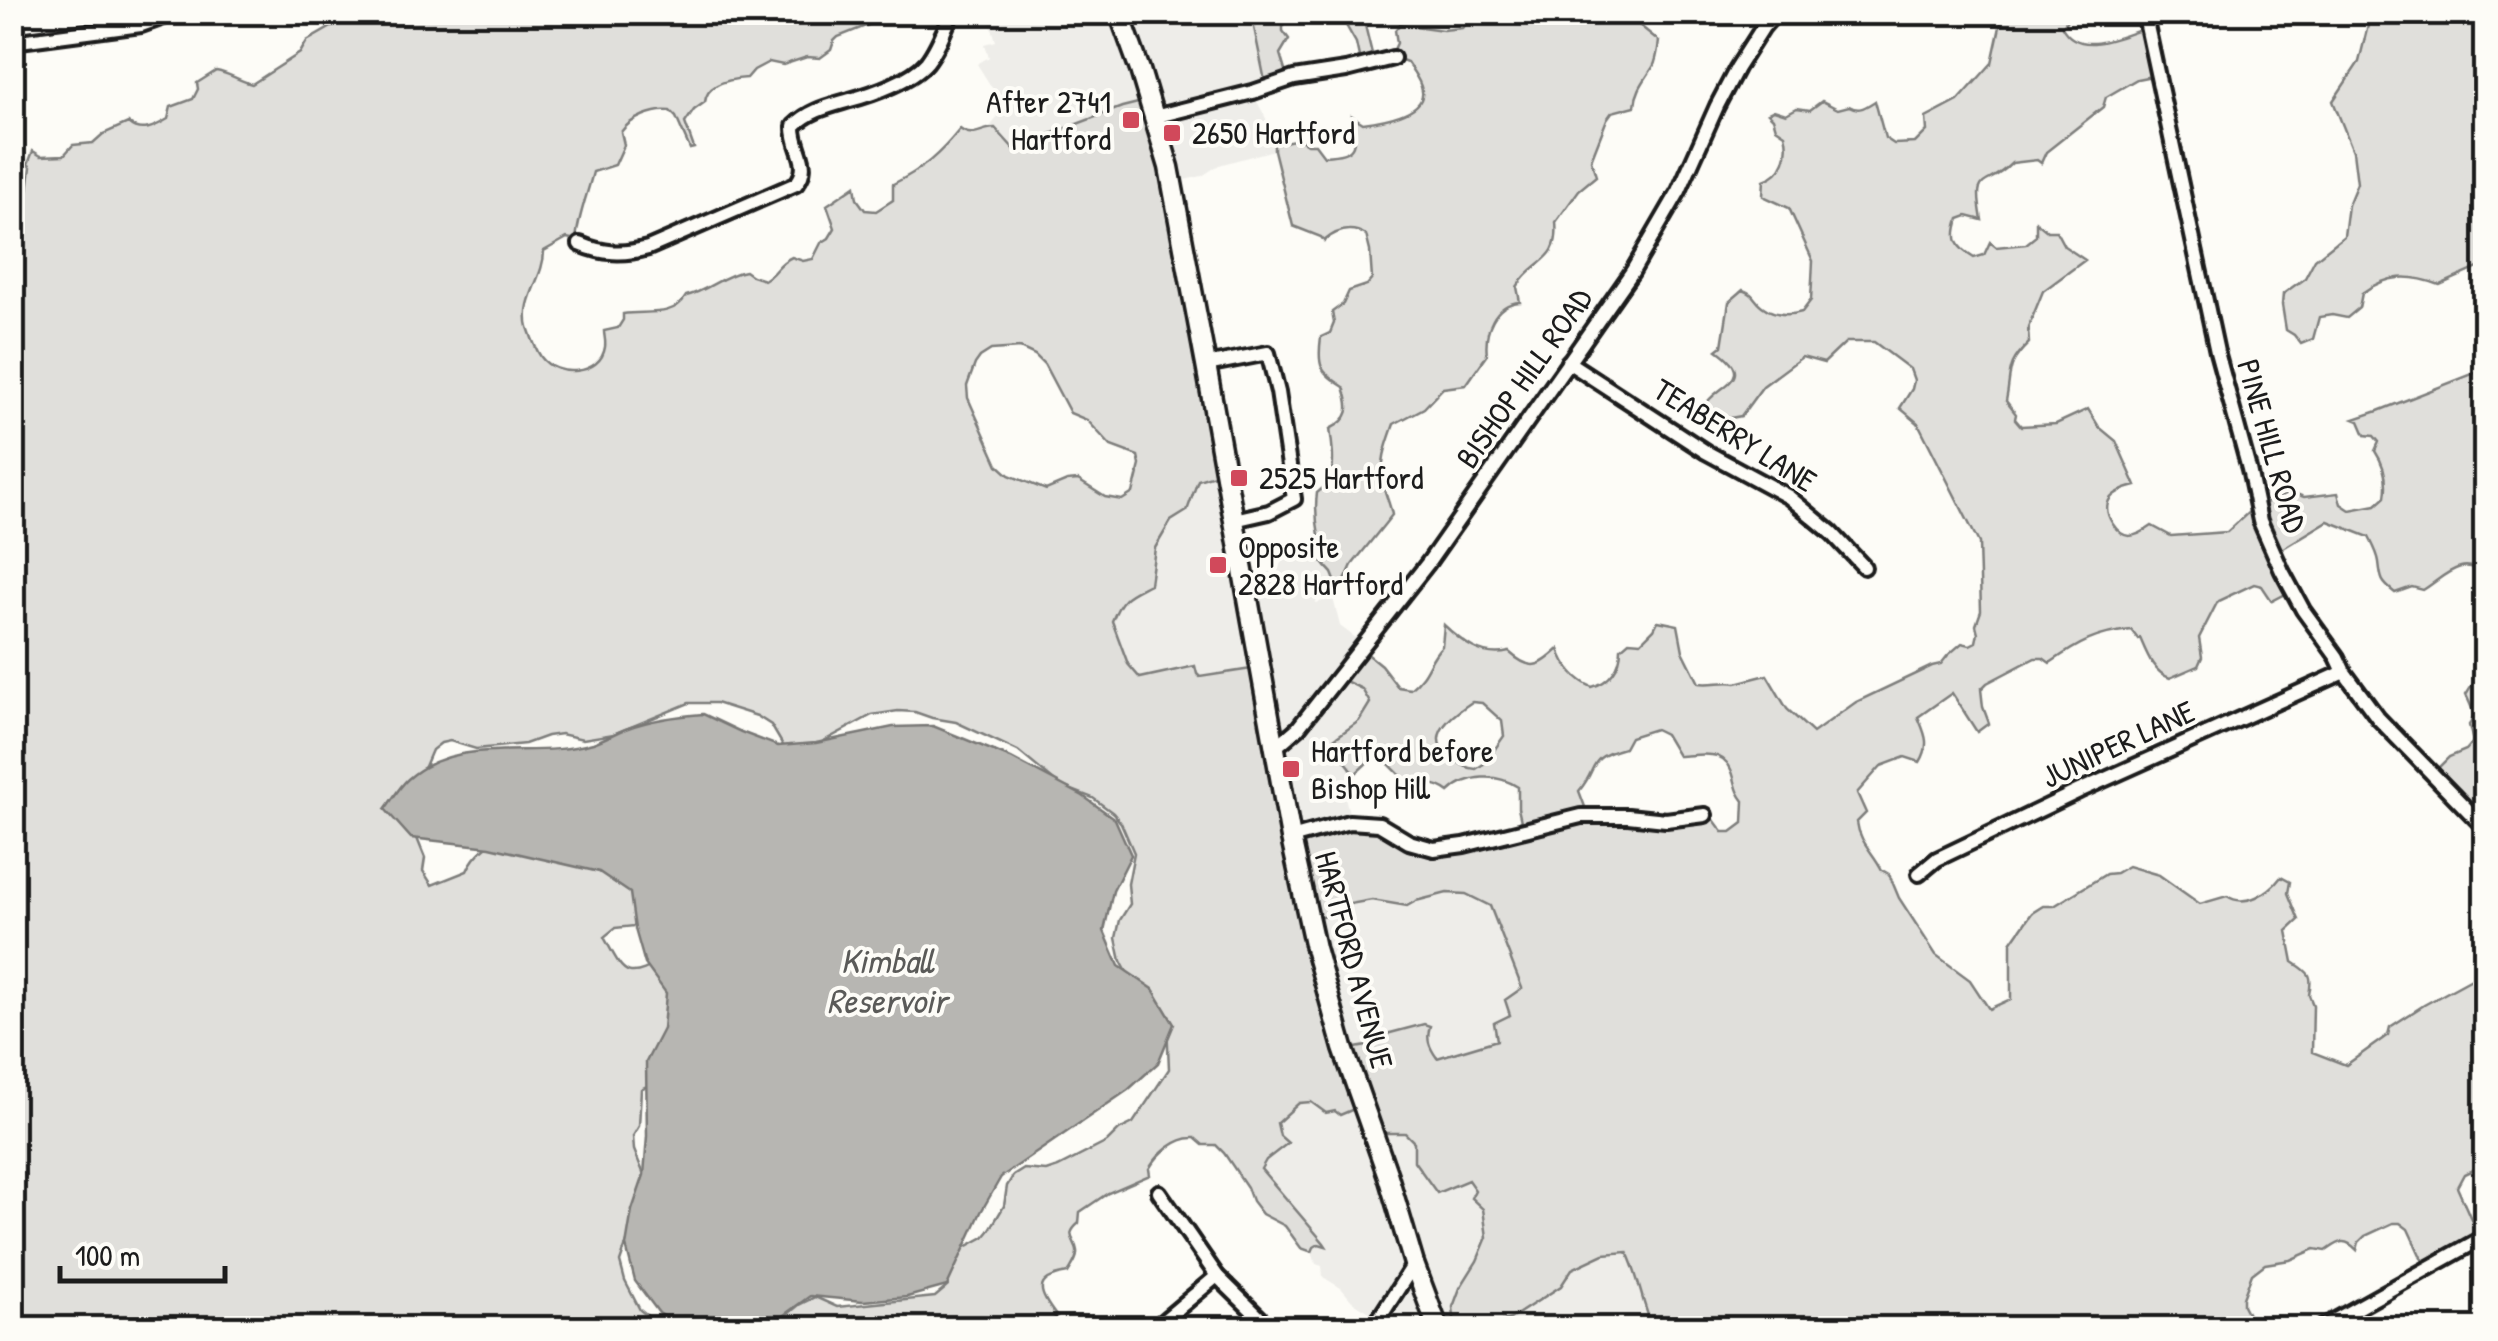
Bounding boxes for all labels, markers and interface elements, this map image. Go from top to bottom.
place label: After 2741 Hartford [986,80,1111,160]
marker: After 2741 Hartford [1120,109,1142,131]
place label: 2650 Hartford [1192,111,1355,154]
marker: 2650 Hartford [1161,122,1183,144]
street label: BISHOP HILL ROAD [1446,279,1602,476]
street label: PINE HILL ROAD [2227,354,2318,537]
street label: TEABERRY LANE [1646,367,1825,502]
place label: 2525 Hartford [1259,456,1423,499]
marker: 2525 Hartford [1228,467,1250,489]
place label: Opposite 2828 Hartford [1238,525,1403,605]
marker: Opposite 2828 Hartford [1207,554,1229,576]
street label: JUNIPER LANE [2034,689,2201,798]
place label: Hartford before Bishop Hill [1311,729,1494,809]
marker: Hartford before Bishop Hill [1280,758,1302,780]
street label: HARTFORD AVENUE [1305,846,1404,1073]
water label: Kimball Reservoir [827,937,952,1024]
scale bar [60,1221,225,1283]
text: 100 m [75,1235,140,1275]

